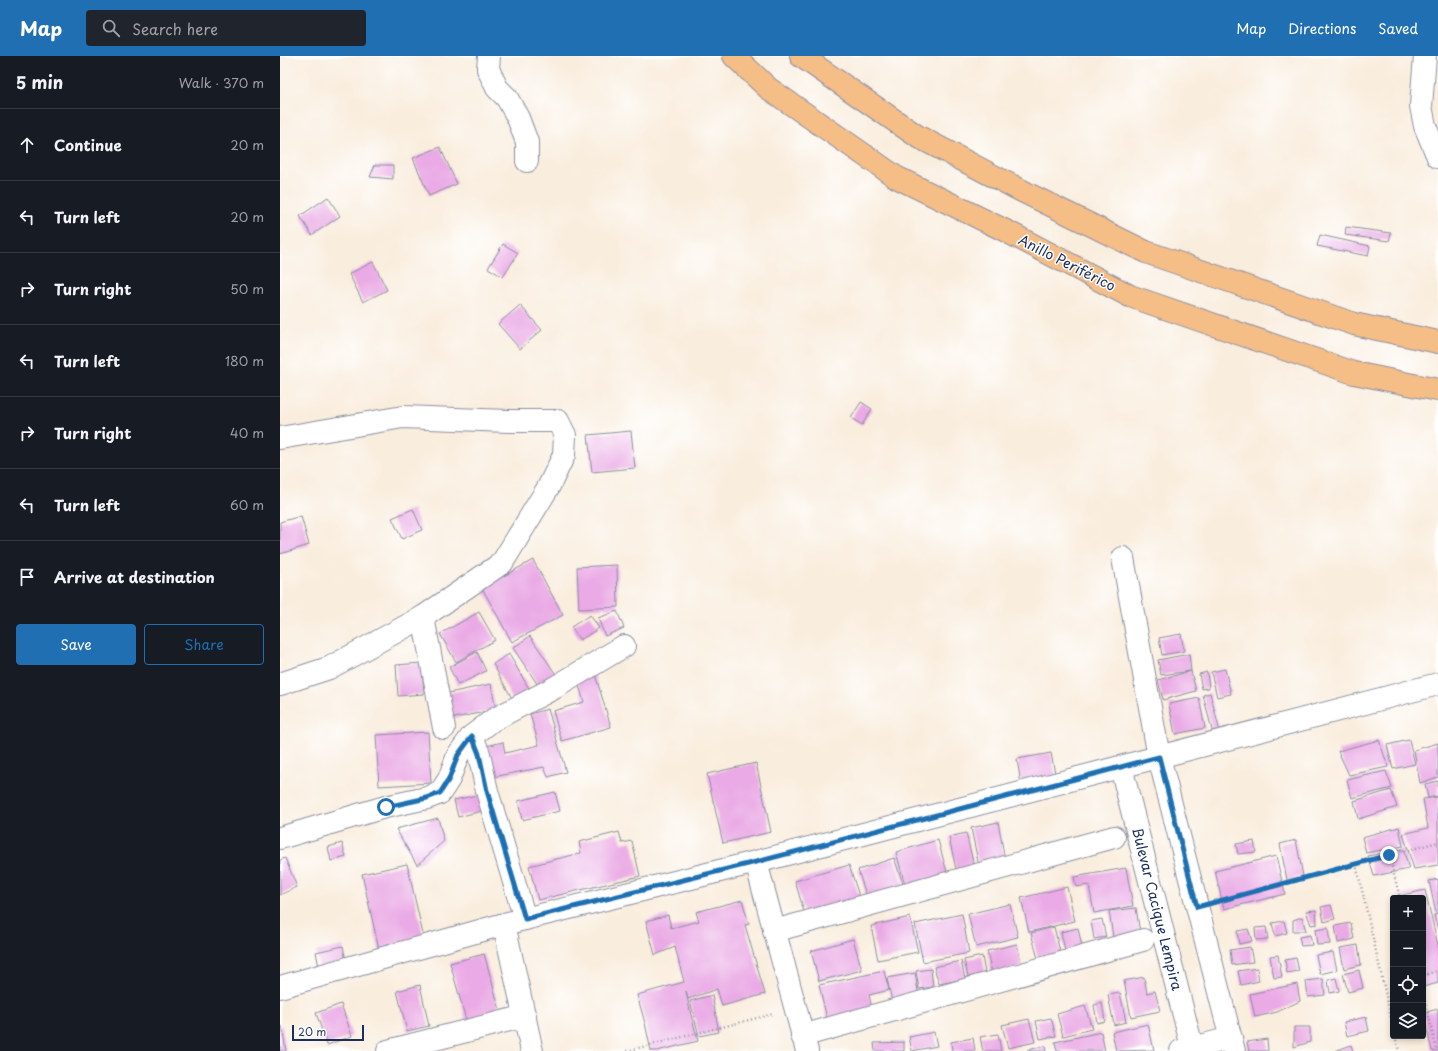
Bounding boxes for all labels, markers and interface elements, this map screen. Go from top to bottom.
search box [86,10,366,46]
text: Map [20,14,62,42]
icon: search [100,17,122,39]
text: Search here [132,17,218,40]
text: Map [1236,18,1266,39]
text: Directions [1288,18,1356,39]
text: Saved [1378,18,1418,39]
text: 5 min [16,69,63,95]
text: Walk · 370 m [179,73,264,92]
text: Continue [54,133,122,156]
icon: ahead [16,134,38,156]
text: 20 m [230,135,264,154]
text: Turn left [54,205,120,228]
icon: left [16,206,38,228]
text: 20 m [230,207,264,226]
street label: Anillo Periférico [1015,229,1120,296]
text: Turn right [54,277,131,300]
icon: right [16,278,38,300]
text: 50 m [230,279,264,298]
text: Turn left [54,349,120,372]
icon: left [16,350,38,372]
text: 180 m [225,351,264,370]
text: Turn right [54,421,131,444]
icon: right [16,422,38,444]
text: 40 m [230,423,264,442]
text: Turn left [54,493,120,516]
icon: left [16,494,38,516]
text: 60 m [230,495,264,514]
text: Arrive at destination [54,565,215,588]
icon: arrive [16,566,38,588]
button: Save [16,624,136,665]
button: Share [144,624,264,665]
route start [377,798,395,816]
street label: Bulevar Cacique Lempira [1127,825,1188,993]
route end [1380,846,1398,864]
map controls [1390,895,1426,1039]
button: + [1390,895,1426,931]
button: − [1390,931,1426,967]
button: locate [1390,967,1426,1003]
button: layers [1390,1003,1426,1039]
scale bar [292,1023,364,1042]
text: 20 m [298,1023,326,1040]

